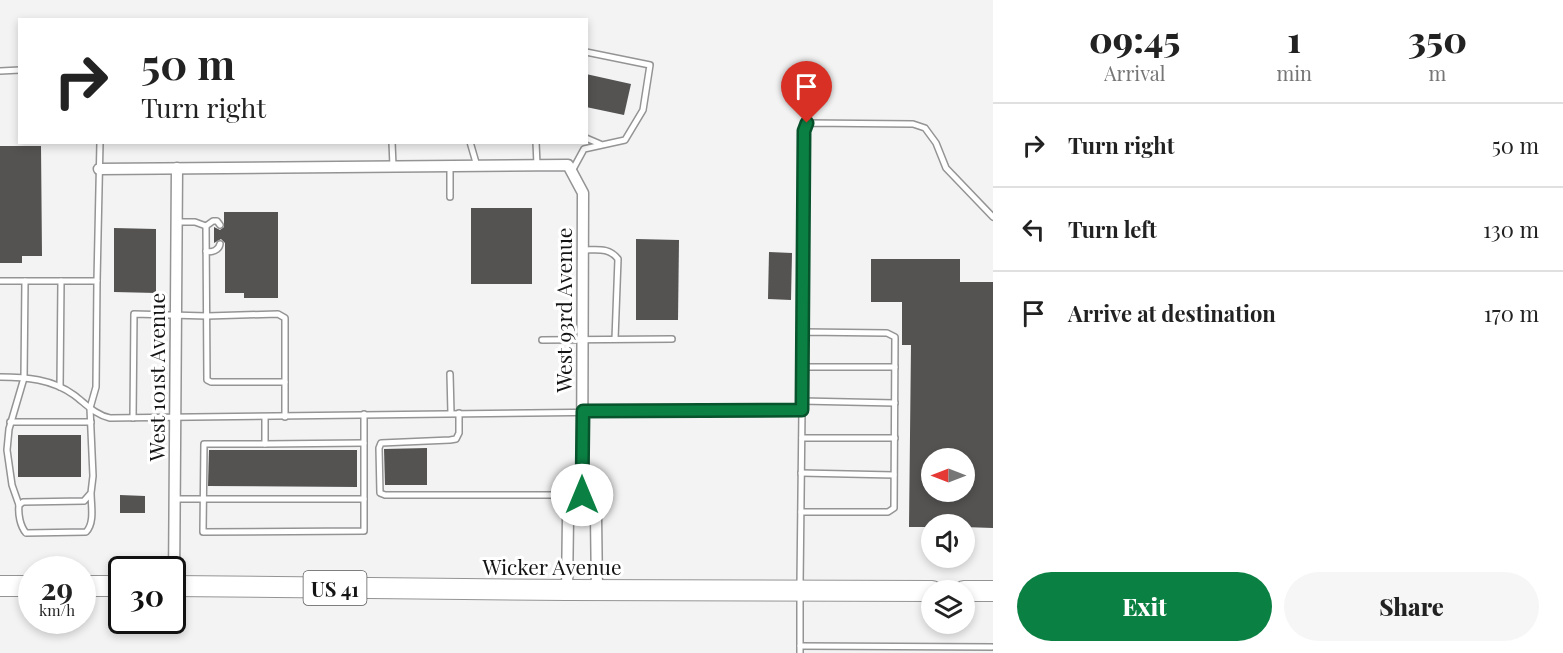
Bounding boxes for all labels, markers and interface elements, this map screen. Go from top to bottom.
text: 09:45 [1089,14,1180,62]
text: 1 [1287,14,1301,62]
text: 350 [1408,14,1467,62]
text: 50 m [141,35,235,91]
icon: right [42,42,120,120]
text: Arrival [1104,59,1166,86]
text: min [1276,59,1312,86]
text: m [1429,59,1446,86]
pin [781,61,832,123]
icon: arrive [790,70,823,103]
text: Turn right [141,89,266,125]
icon: right [1017,129,1050,162]
text: Turn right [1068,130,1174,160]
text: 50 m [1492,130,1539,160]
icon: left [1017,213,1050,246]
text: Turn left [1068,214,1157,244]
text: 130 m [1483,214,1539,244]
street label: West 93rd Avenue [549,228,577,393]
street label: West 101st Avenue [142,293,170,462]
icon: arrive [1017,297,1050,330]
text: Arrive at destination [1068,298,1276,328]
text: 170 m [1484,298,1539,328]
north arrow [921,448,975,502]
map controls [921,448,975,634]
position arrow [550,463,614,527]
button: sound [921,514,975,568]
street label: Wicker Avenue [481,552,622,580]
speed limit sign: 30 [108,556,186,634]
text: 29 [41,568,73,608]
road number: US 41 [304,571,366,605]
button: Exit [1017,572,1272,641]
button: Share [1284,572,1539,641]
button: layers [921,580,975,634]
text: km/h [39,600,75,620]

